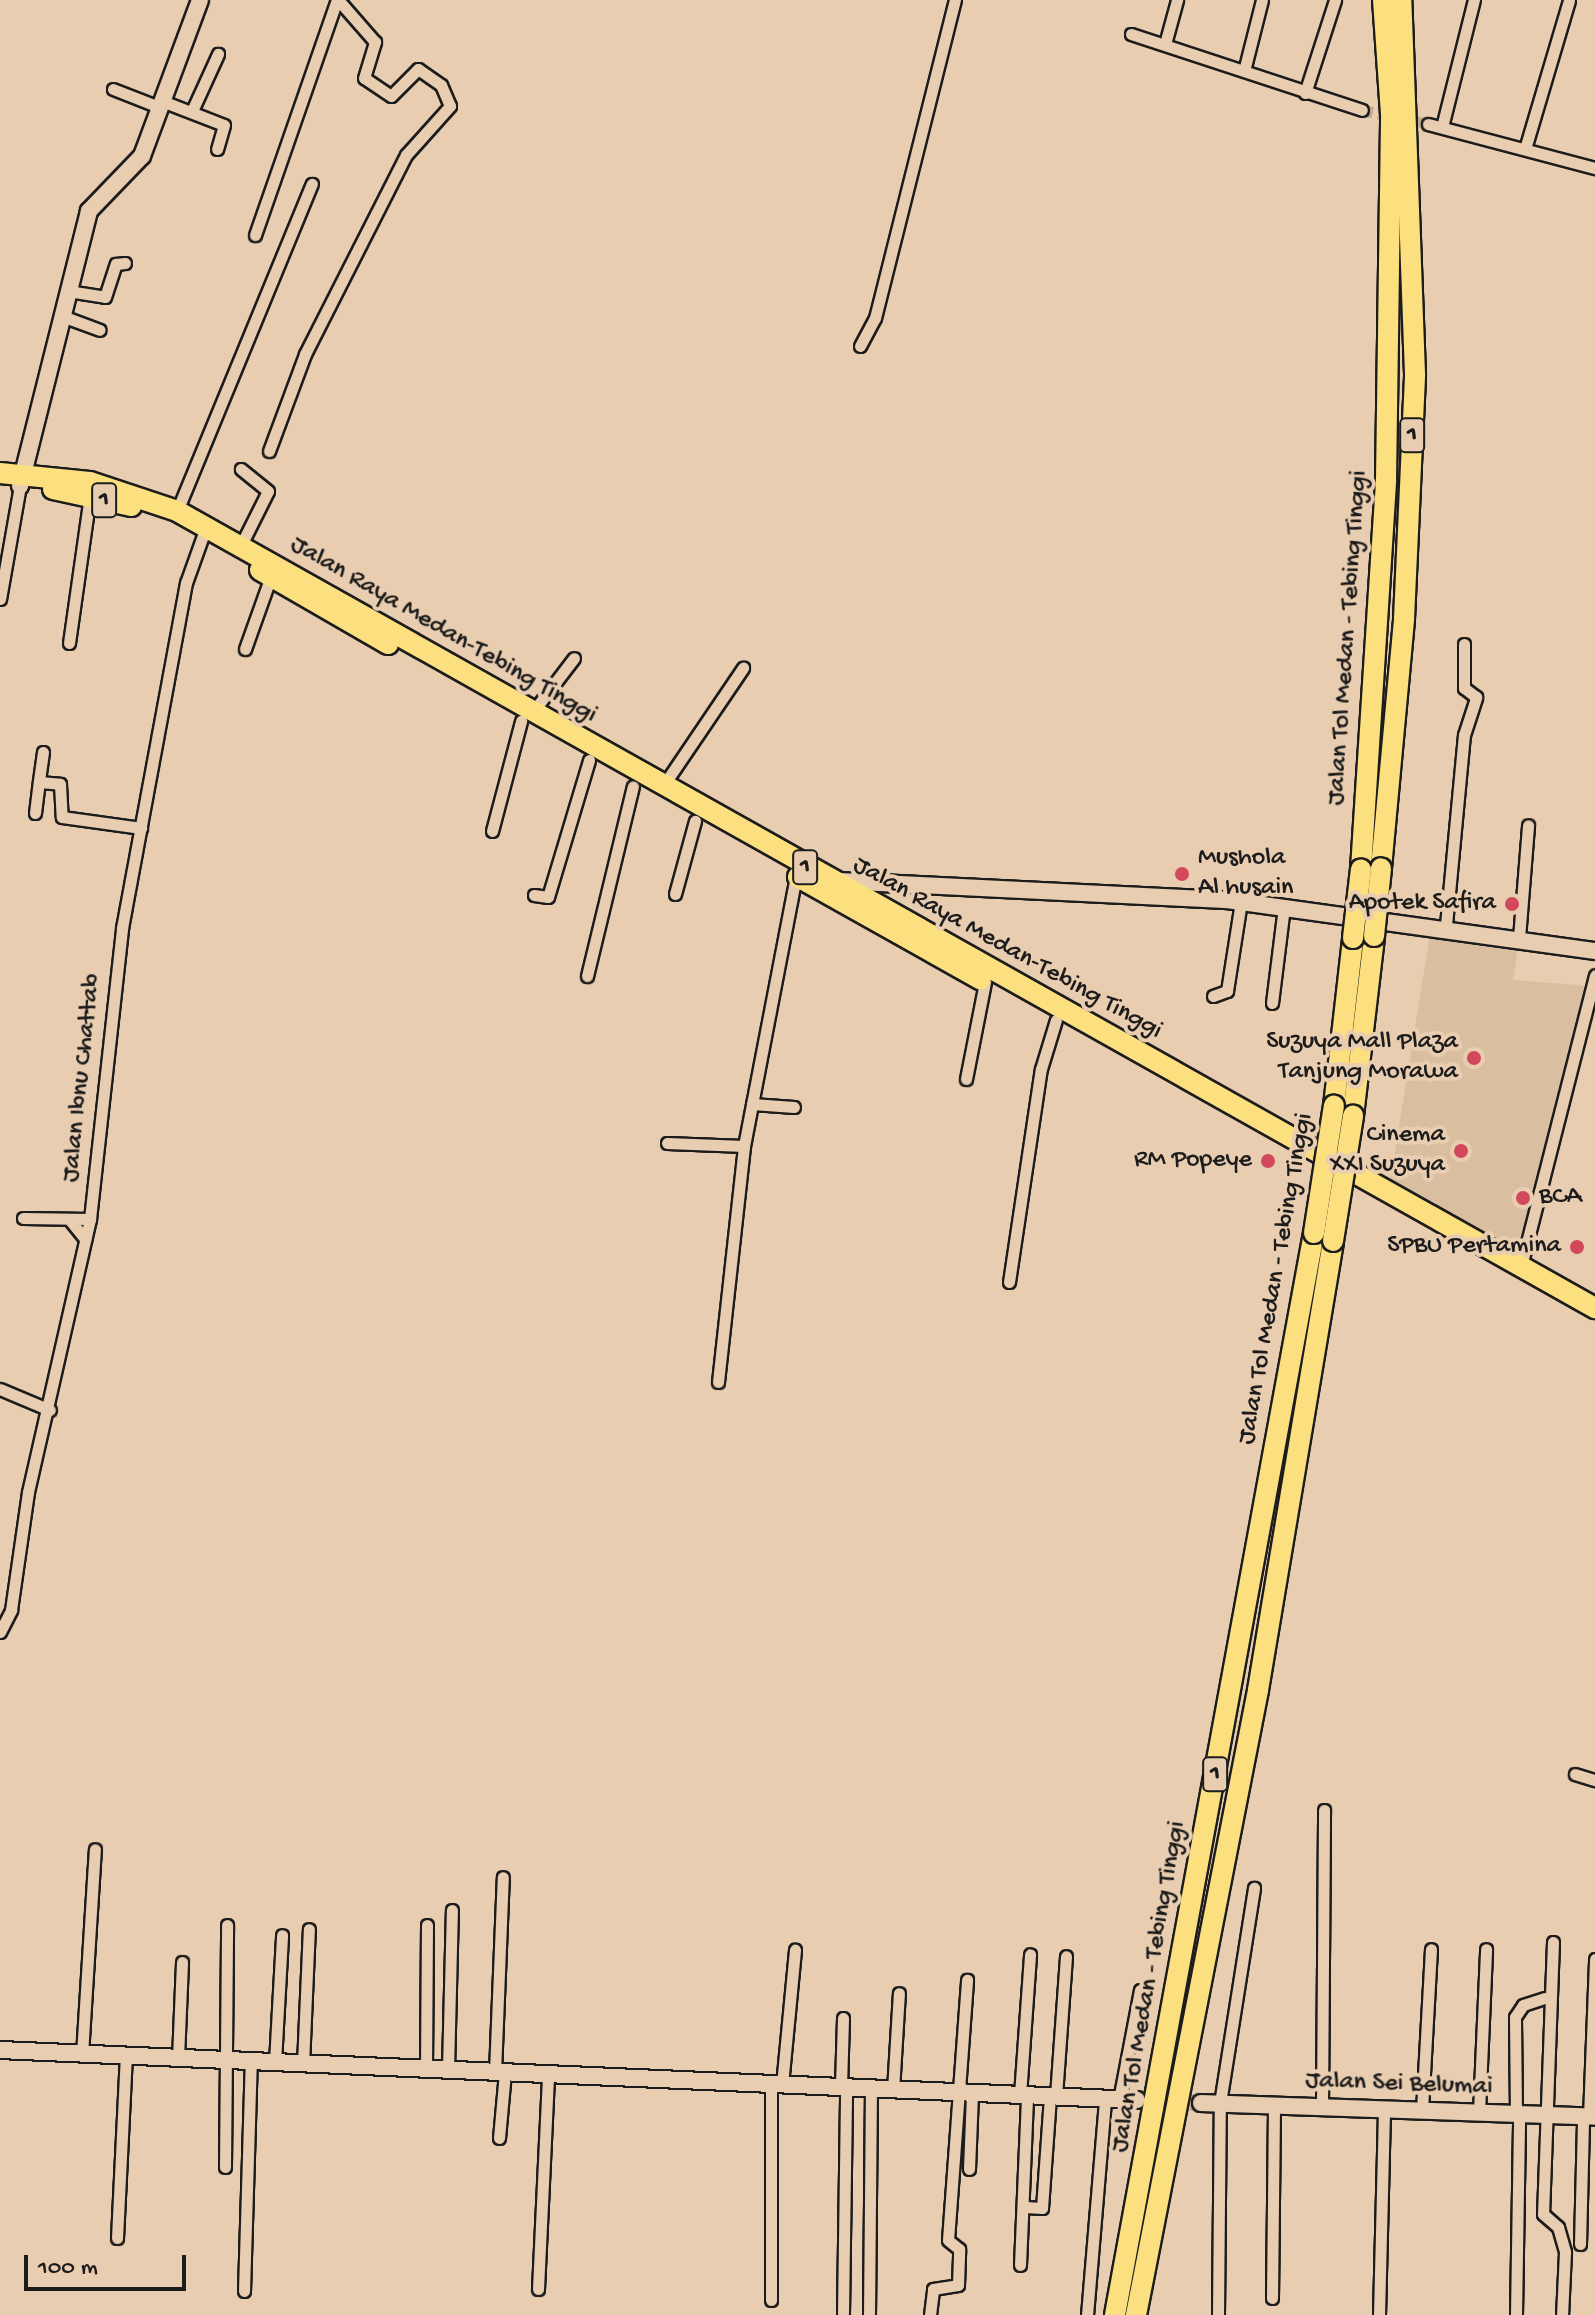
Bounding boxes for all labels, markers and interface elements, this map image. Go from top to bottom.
road number: 1 [1398,415,1426,455]
street label: Jalan Tol Medan - Tebing Tinggi [1322,470,1376,806]
road number: 1 [90,480,118,520]
street label: Jalan Raya Medan-Tebing Tinggi [284,530,602,732]
place label: Mushola Al husain [1198,843,1293,904]
road number: 1 [791,847,819,887]
street label: Jalan Raya Medan-Tebing Tinggi [847,851,1167,1047]
marker: Mushola Al husain [1173,865,1191,883]
place label: Apotek Safira [1349,888,1496,920]
marker: Apotek Safira [1503,895,1521,913]
street label: Jalan Ibnu Chattab [57,972,109,1184]
place label: Suzuya Mall Plaza Tanjung Morawa [1266,1027,1458,1088]
marker: Suzuya Mall Plaza Tanjung Morawa [1465,1049,1483,1067]
street label: Jalan Tol Medan - Tebing Tinggi [1233,1111,1321,1447]
place label: Cinema XXI Suzuya [1330,1120,1445,1182]
marker: Cinema XXI Suzuya [1452,1142,1470,1160]
place label: RM Popeye [1134,1145,1252,1177]
marker: RM Popeye [1259,1152,1277,1170]
place label: BCA [1539,1182,1582,1214]
marker: BCA [1514,1189,1532,1207]
place label: SPBU Pertamina [1387,1231,1561,1263]
marker: SPBU Pertamina [1568,1238,1586,1256]
road number: 1 [1201,1754,1229,1794]
street label: Jalan Tol Medan - Tebing Tinggi [1106,1819,1194,2155]
street label: Jalan Sei Belumai [1305,2066,1493,2104]
scale bar [28,2239,190,2289]
text: 100 m [38,2254,98,2283]

